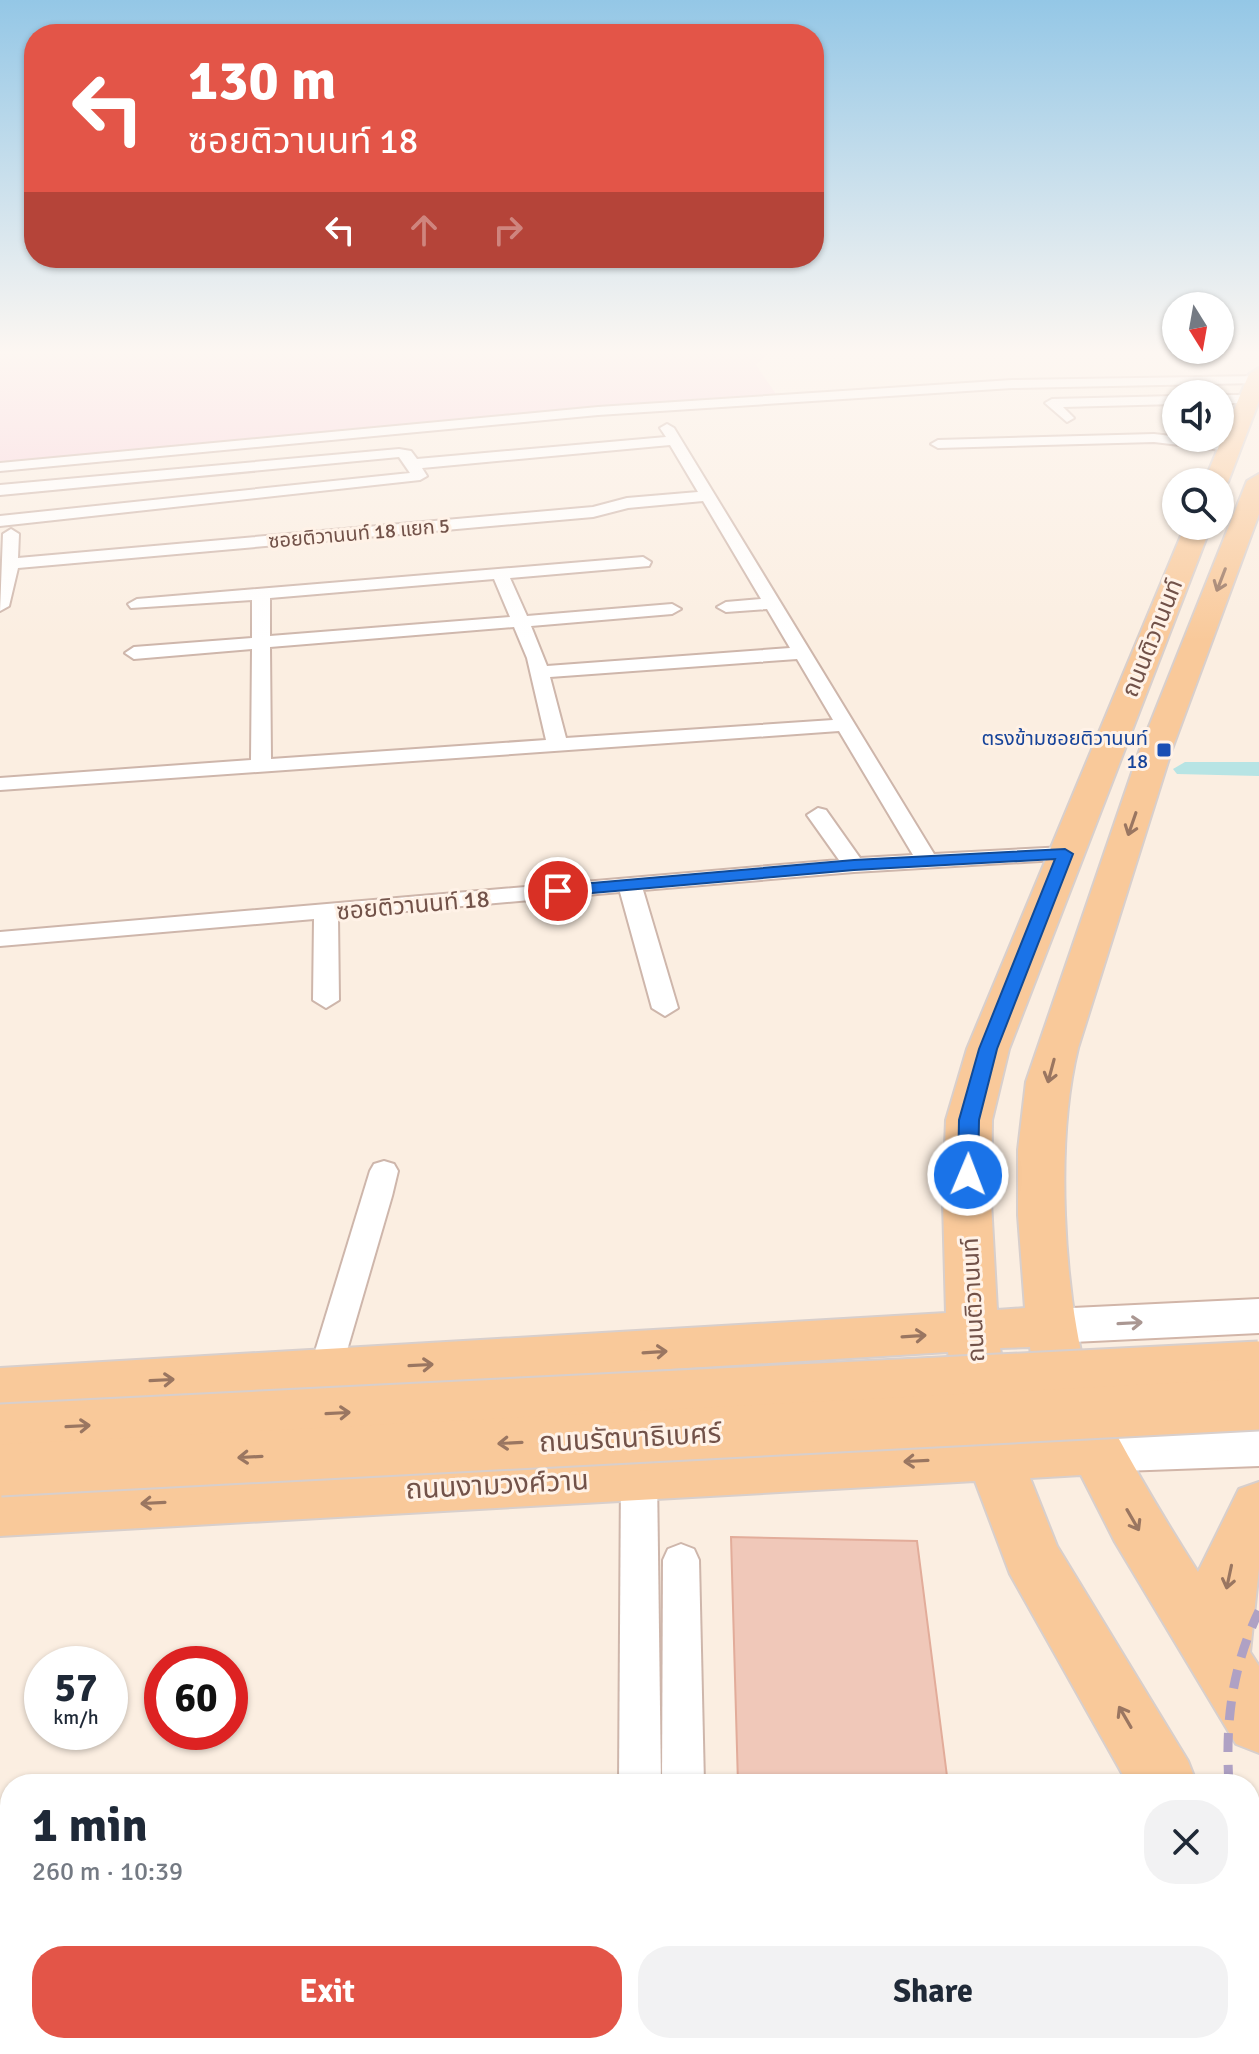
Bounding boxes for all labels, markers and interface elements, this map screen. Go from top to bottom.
text: 130 m [188,46,336,115]
icon: left [56,56,160,160]
text: ซอยติวานนท์ 18 [188,119,418,164]
icon: left [318,208,362,252]
icon: ahead [402,208,446,252]
icon: right [486,208,530,252]
north arrow [1162,292,1234,364]
map controls [1162,292,1234,540]
button: sound [1162,380,1234,452]
button: search [1162,468,1234,540]
street label: ซอยติวานนท์ 18 แยก 5 [267,513,451,554]
one-way arrow [1213,567,1227,592]
street label: ถนนติวานนท์ [1115,575,1189,701]
place label: ตรงข้ามซอยติวานนท์ 18 [982,726,1148,774]
marker: ตรงข้ามซอยติวานนท์ 18 [1155,741,1173,759]
one-way arrow [1124,811,1139,836]
pin [524,857,592,925]
icon: arrive [536,869,580,913]
street label: ซอยติวานนท์ 18 [335,883,491,927]
one-way arrow [1042,1057,1057,1083]
position arrow [926,1133,1010,1217]
street label: ถนนติวานนท์ [955,1237,991,1363]
one-way arrow [1116,1315,1143,1330]
one-way arrow [900,1328,927,1343]
one-way arrow [641,1344,668,1359]
one-way arrow [407,1358,434,1373]
one-way arrow [148,1372,175,1387]
one-way arrow [324,1406,351,1421]
street label: ถนนรัตนาธิเบศร์ [538,1416,723,1460]
one-way arrow [64,1419,91,1434]
one-way arrow [497,1436,524,1451]
one-way arrow [237,1450,264,1465]
one-way arrow [903,1454,930,1469]
street label: ถนนงามวงศ์วาน [405,1463,590,1507]
one-way arrow [140,1496,167,1511]
one-way arrow [1125,1508,1141,1531]
one-way arrow [1220,1564,1235,1590]
speed limit sign: 60 [144,1646,248,1750]
text: 57 [54,1663,98,1713]
text: km/h [53,1705,99,1730]
one-way arrow [1117,1706,1133,1729]
text: 1 min [32,1796,148,1855]
button: close [1144,1800,1228,1884]
text: 260 m · 10:39 [32,1856,183,1888]
button: Exit [32,1946,622,2038]
button: Share [638,1946,1228,2038]

